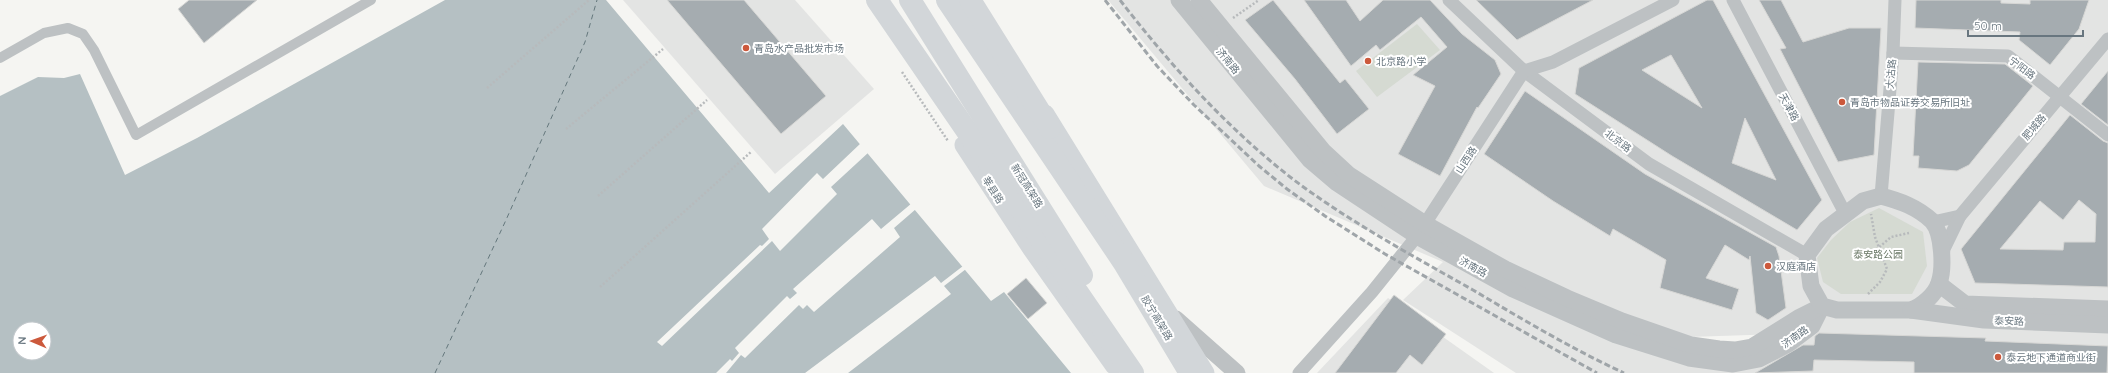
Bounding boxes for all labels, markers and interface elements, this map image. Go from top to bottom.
scale bar [1968,12,2083,38]
text: 50 m [1974,18,2002,33]
place label: 青岛水产品批发市场 [754,42,844,55]
marker: 青岛水产品批发市场 [741,43,751,53]
street label: 济南路 [1214,45,1242,77]
street label: 宁阳路 [2006,54,2038,82]
place label: 北京路小学 [1376,55,1426,68]
marker: 北京路小学 [1363,56,1373,66]
street label: 大沽路 [1883,58,1899,90]
street label: 天津路 [1776,91,1802,123]
place label: 青岛市物品证券交易所旧址 [1850,96,1970,109]
marker: 青岛市物品证券交易所旧址 [1837,97,1847,107]
street label: 肥城路 [2019,111,2049,143]
street label: 北京路 [1602,127,1634,155]
street label: 山西路 [1452,144,1480,176]
street label: 新冠高架路 [1008,161,1046,211]
street label: 莘县路 [979,174,1007,206]
park label: 泰安路公园 [1853,248,1903,261]
street label: 济南路 [1457,254,1489,280]
place label: 汉庭酒店 [1776,260,1816,273]
marker: 汉庭酒店 [1763,261,1773,271]
street label: 胶宁高架路 [1139,293,1175,343]
street label: 泰安路 [1994,314,2024,328]
north arrow [12,321,52,361]
street label: 济南路 [1779,323,1811,351]
text: N [15,336,29,345]
place label: 泰云地下通道商业街 [2006,351,2096,364]
marker: 泰云地下通道商业街 [1993,352,2003,362]

